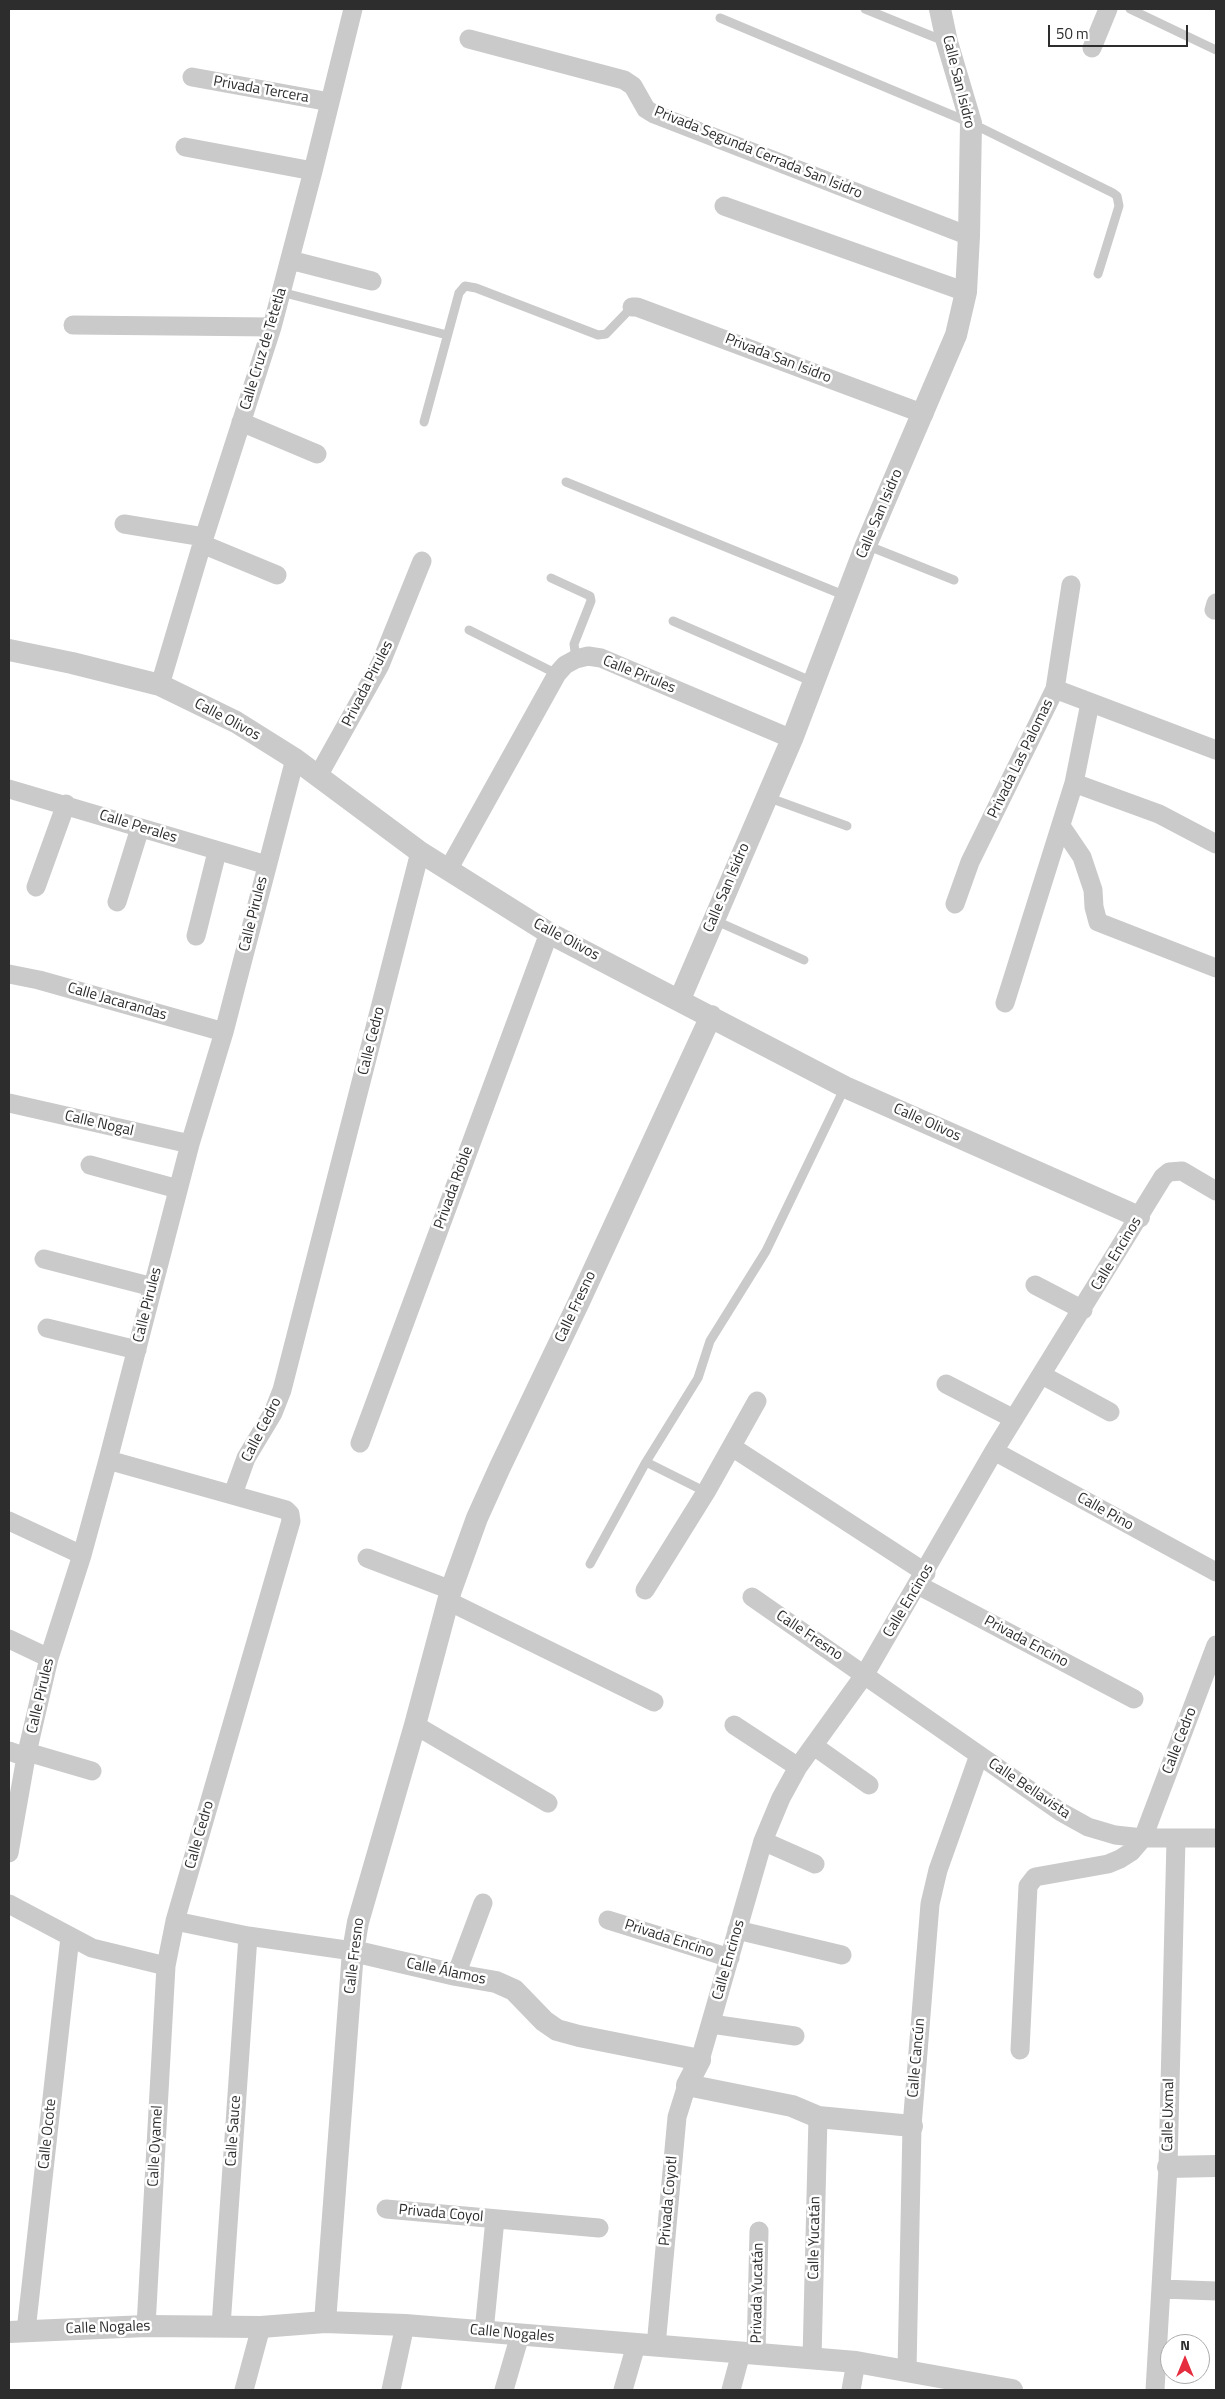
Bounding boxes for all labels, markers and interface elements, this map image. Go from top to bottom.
scale bar [1050,15,1190,47]
text: 50 m [1056,22,1089,45]
street label: Calle San Isidro [938,34,978,130]
street label: Privada Tercera [212,73,310,107]
street label: Privada Segunda Cerrada San Isidro [651,103,865,203]
street label: Calle Cruz de Tetetla [237,286,291,412]
street label: Privada San Isidro [722,330,834,388]
street label: Calle San Isidro [853,467,907,561]
street label: Privada Pirules [339,638,397,730]
street label: Calle Pirules [600,652,678,698]
street label: Calle Olivos [191,695,263,745]
street label: Privada Las Palomas [984,696,1058,822]
street label: Calle Perales [97,807,179,847]
street label: Calle San Isidro [700,841,754,935]
street label: Calle Pirules [236,875,272,953]
street label: Calle Olivos [530,915,602,965]
street label: Calle Jacarandas [65,979,169,1025]
street label: Calle Cedro [355,1005,389,1077]
street label: Calle Olivos [890,1100,964,1146]
street label: Calle Nogal [63,1107,135,1141]
street label: Privada Roble [431,1144,477,1232]
street label: Calle Encinos [1088,1214,1146,1294]
street label: Calle Pirules [130,1266,166,1344]
street label: Calle Fresno [552,1268,600,1346]
street label: Calle Cedro [238,1395,286,1465]
street label: Calle Pino [1074,1489,1136,1535]
street label: Calle Encinos [880,1561,938,1641]
street label: Calle Fresno [772,1607,846,1665]
street label: Privada Encino [981,1612,1071,1672]
street label: Calle Pirules [24,1657,58,1735]
street label: Calle Cedro [1159,1705,1201,1777]
street label: Calle Bellavista [985,1755,1073,1823]
street label: Calle Cedro [182,1799,218,1871]
street label: Privada Encino [622,1916,716,1962]
street label: Calle Fresno [341,1917,369,1995]
street label: Calle Encinos [709,1918,749,2002]
street label: Calle Álamos [405,1955,487,1989]
street label: Calle Cancún [905,2017,929,2099]
street label: Calle Uxmal [1159,2078,1179,2152]
street label: Calle Sauce [223,2095,245,2167]
street label: Calle Ocote [35,2098,61,2170]
street label: Calle Oyamel [145,2105,167,2187]
street label: Privada Coyotl [656,2155,682,2247]
street label: Calle Yucatán [805,2196,825,2280]
street label: Privada Coyol [398,2201,484,2227]
street label: Privada Yucatán [748,2242,768,2344]
street label: Calle Nogales [65,2318,151,2338]
street label: Calle Nogales [469,2321,555,2347]
north arrow [1160,2334,1210,2384]
text: N [1180,2334,1190,2355]

